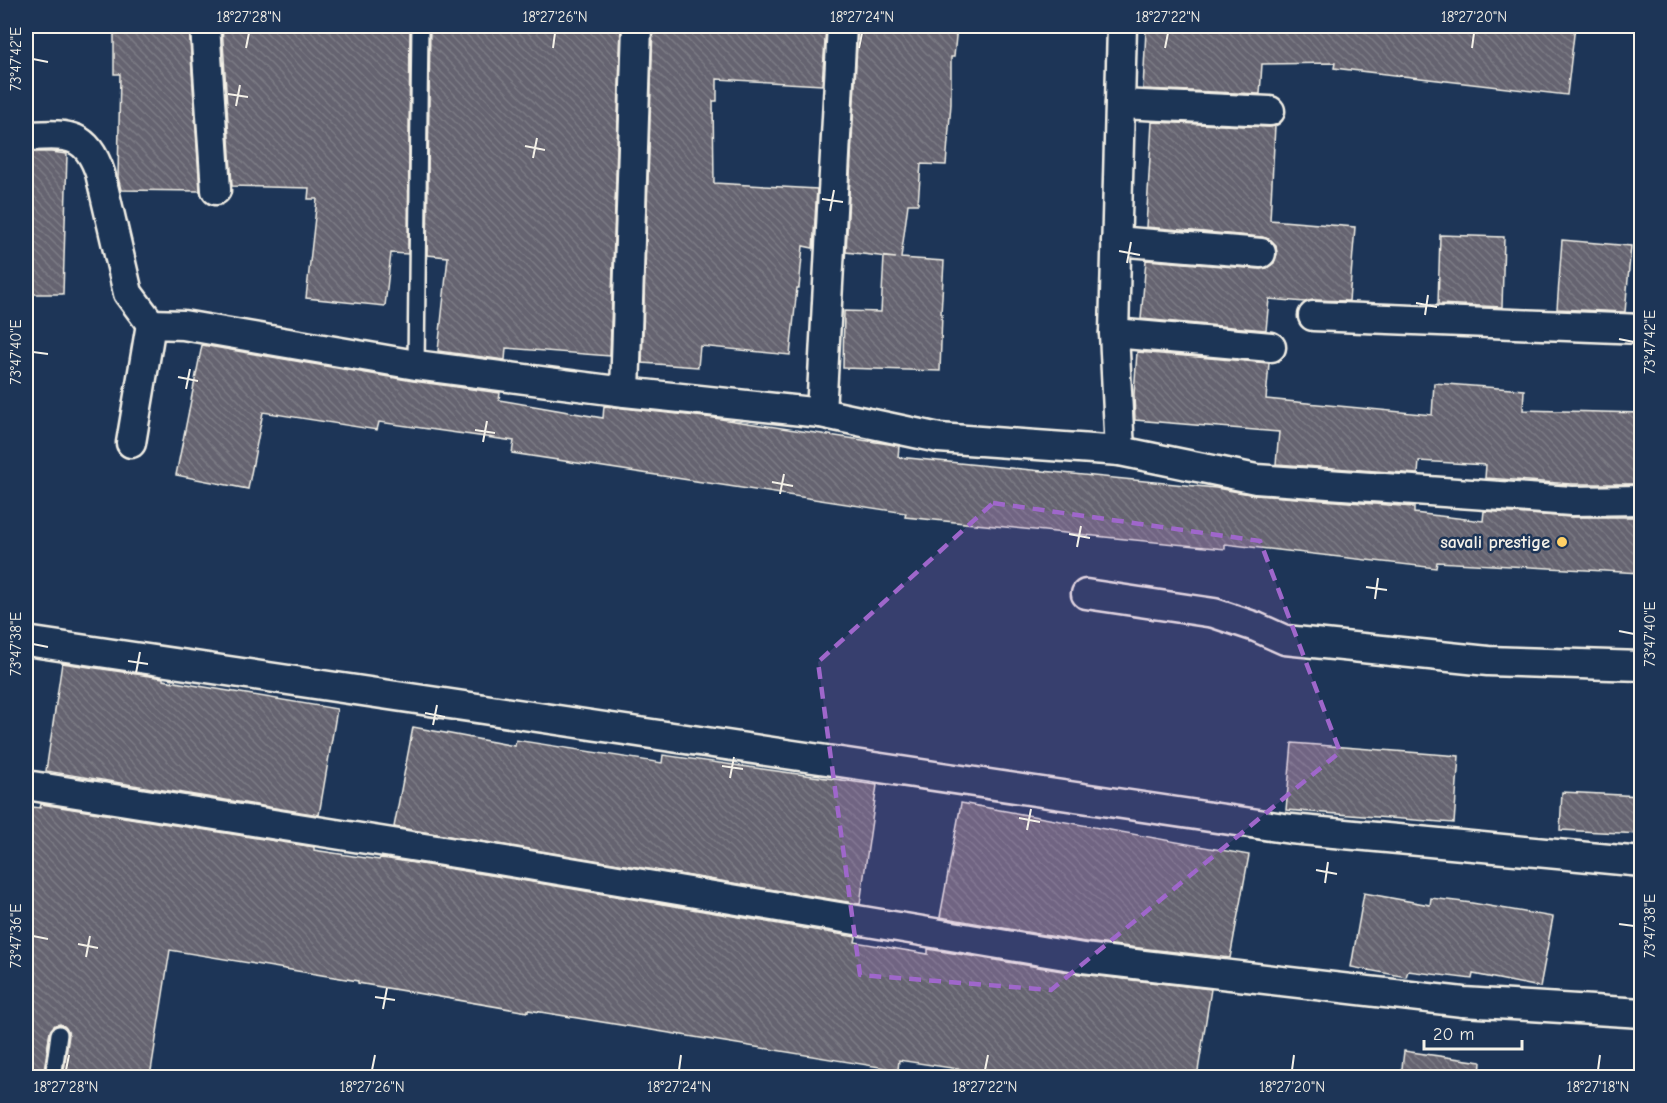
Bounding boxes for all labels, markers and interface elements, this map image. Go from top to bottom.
text: 18°27'28"N [217,8,281,26]
text: 18°27'26"N [522,8,588,26]
text: 18°27'24"N [830,8,894,26]
text: 18°27'22"N [1136,8,1200,26]
text: 18°27'20"N [1441,8,1507,26]
text: 73°47'42"E [7,27,25,91]
text: 73°47'42"E [1641,310,1659,374]
text: 73°47'40"E [7,319,25,385]
place label: savali prestige [1440,532,1550,553]
marker: savali prestige [1555,535,1569,549]
text: 73°47'40"E [1641,601,1659,667]
text: 73°47'38"E [7,612,25,676]
text: 73°47'38"E [1641,894,1659,958]
text: 73°47'36"E [7,904,25,968]
scale bar [1424,1013,1522,1051]
text: 20 m [1433,1024,1474,1045]
text: 18°27'28"N [34,1078,98,1096]
text: 18°27'26"N [339,1078,405,1096]
text: 18°27'24"N [647,1078,711,1096]
text: 18°27'22"N [953,1078,1017,1096]
text: 18°27'20"N [1259,1078,1325,1096]
text: 18°27'18"N [1567,1078,1629,1096]

